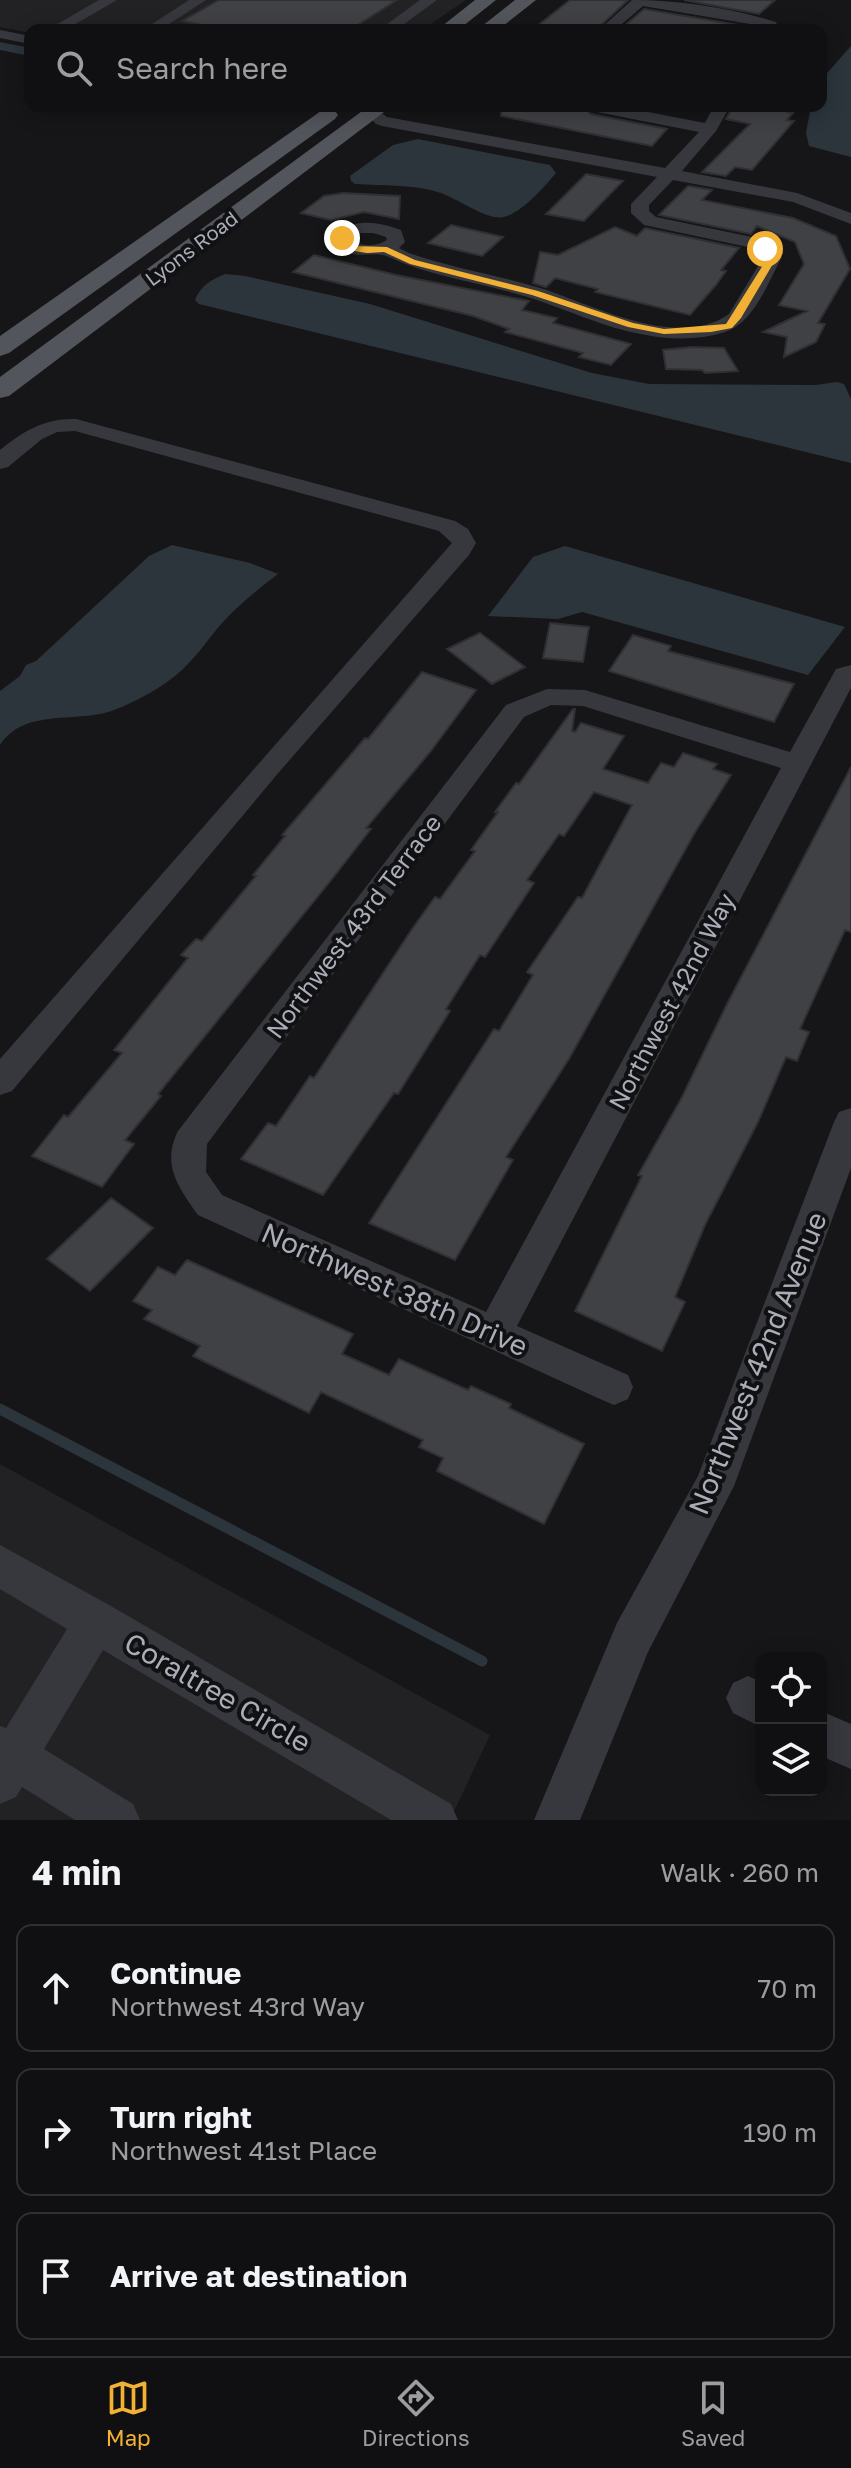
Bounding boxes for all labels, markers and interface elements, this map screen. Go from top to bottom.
search box [24,24,827,112]
icon: search [52,46,96,90]
text: Search here [116,50,288,86]
street label: Lyons Road [140,205,242,291]
route end [324,220,360,256]
route start [747,231,783,267]
street label: Northwest 43rd Terrace [259,809,447,1043]
street label: Northwest 42nd Way [602,888,740,1114]
street label: Northwest 42nd Avenue [681,1207,833,1519]
street label: Northwest 38th Drive [257,1215,533,1363]
street label: Coraltree Circle [119,1625,317,1759]
map controls [755,1652,827,1796]
button: locate [755,1652,827,1724]
button: layers [755,1724,827,1796]
text: 4 min [32,1852,121,1892]
text: Walk · 260 m [660,1857,819,1888]
text: Continue [110,1955,241,1991]
icon: ahead [34,1966,78,2010]
text: 70 m [758,1973,817,2004]
text: Northwest 43rd Way [110,1991,365,2022]
text: Turn right [110,2099,252,2135]
icon: right [34,2110,78,2154]
text: 190 m [743,2117,817,2148]
text: Northwest 41st Place [110,2135,377,2166]
icon: arrive [34,2254,78,2298]
text: Arrive at destination [110,2258,407,2294]
tab: Map [106,2376,151,2451]
tab: Directions [362,2376,470,2451]
tab: Saved [681,2376,745,2451]

